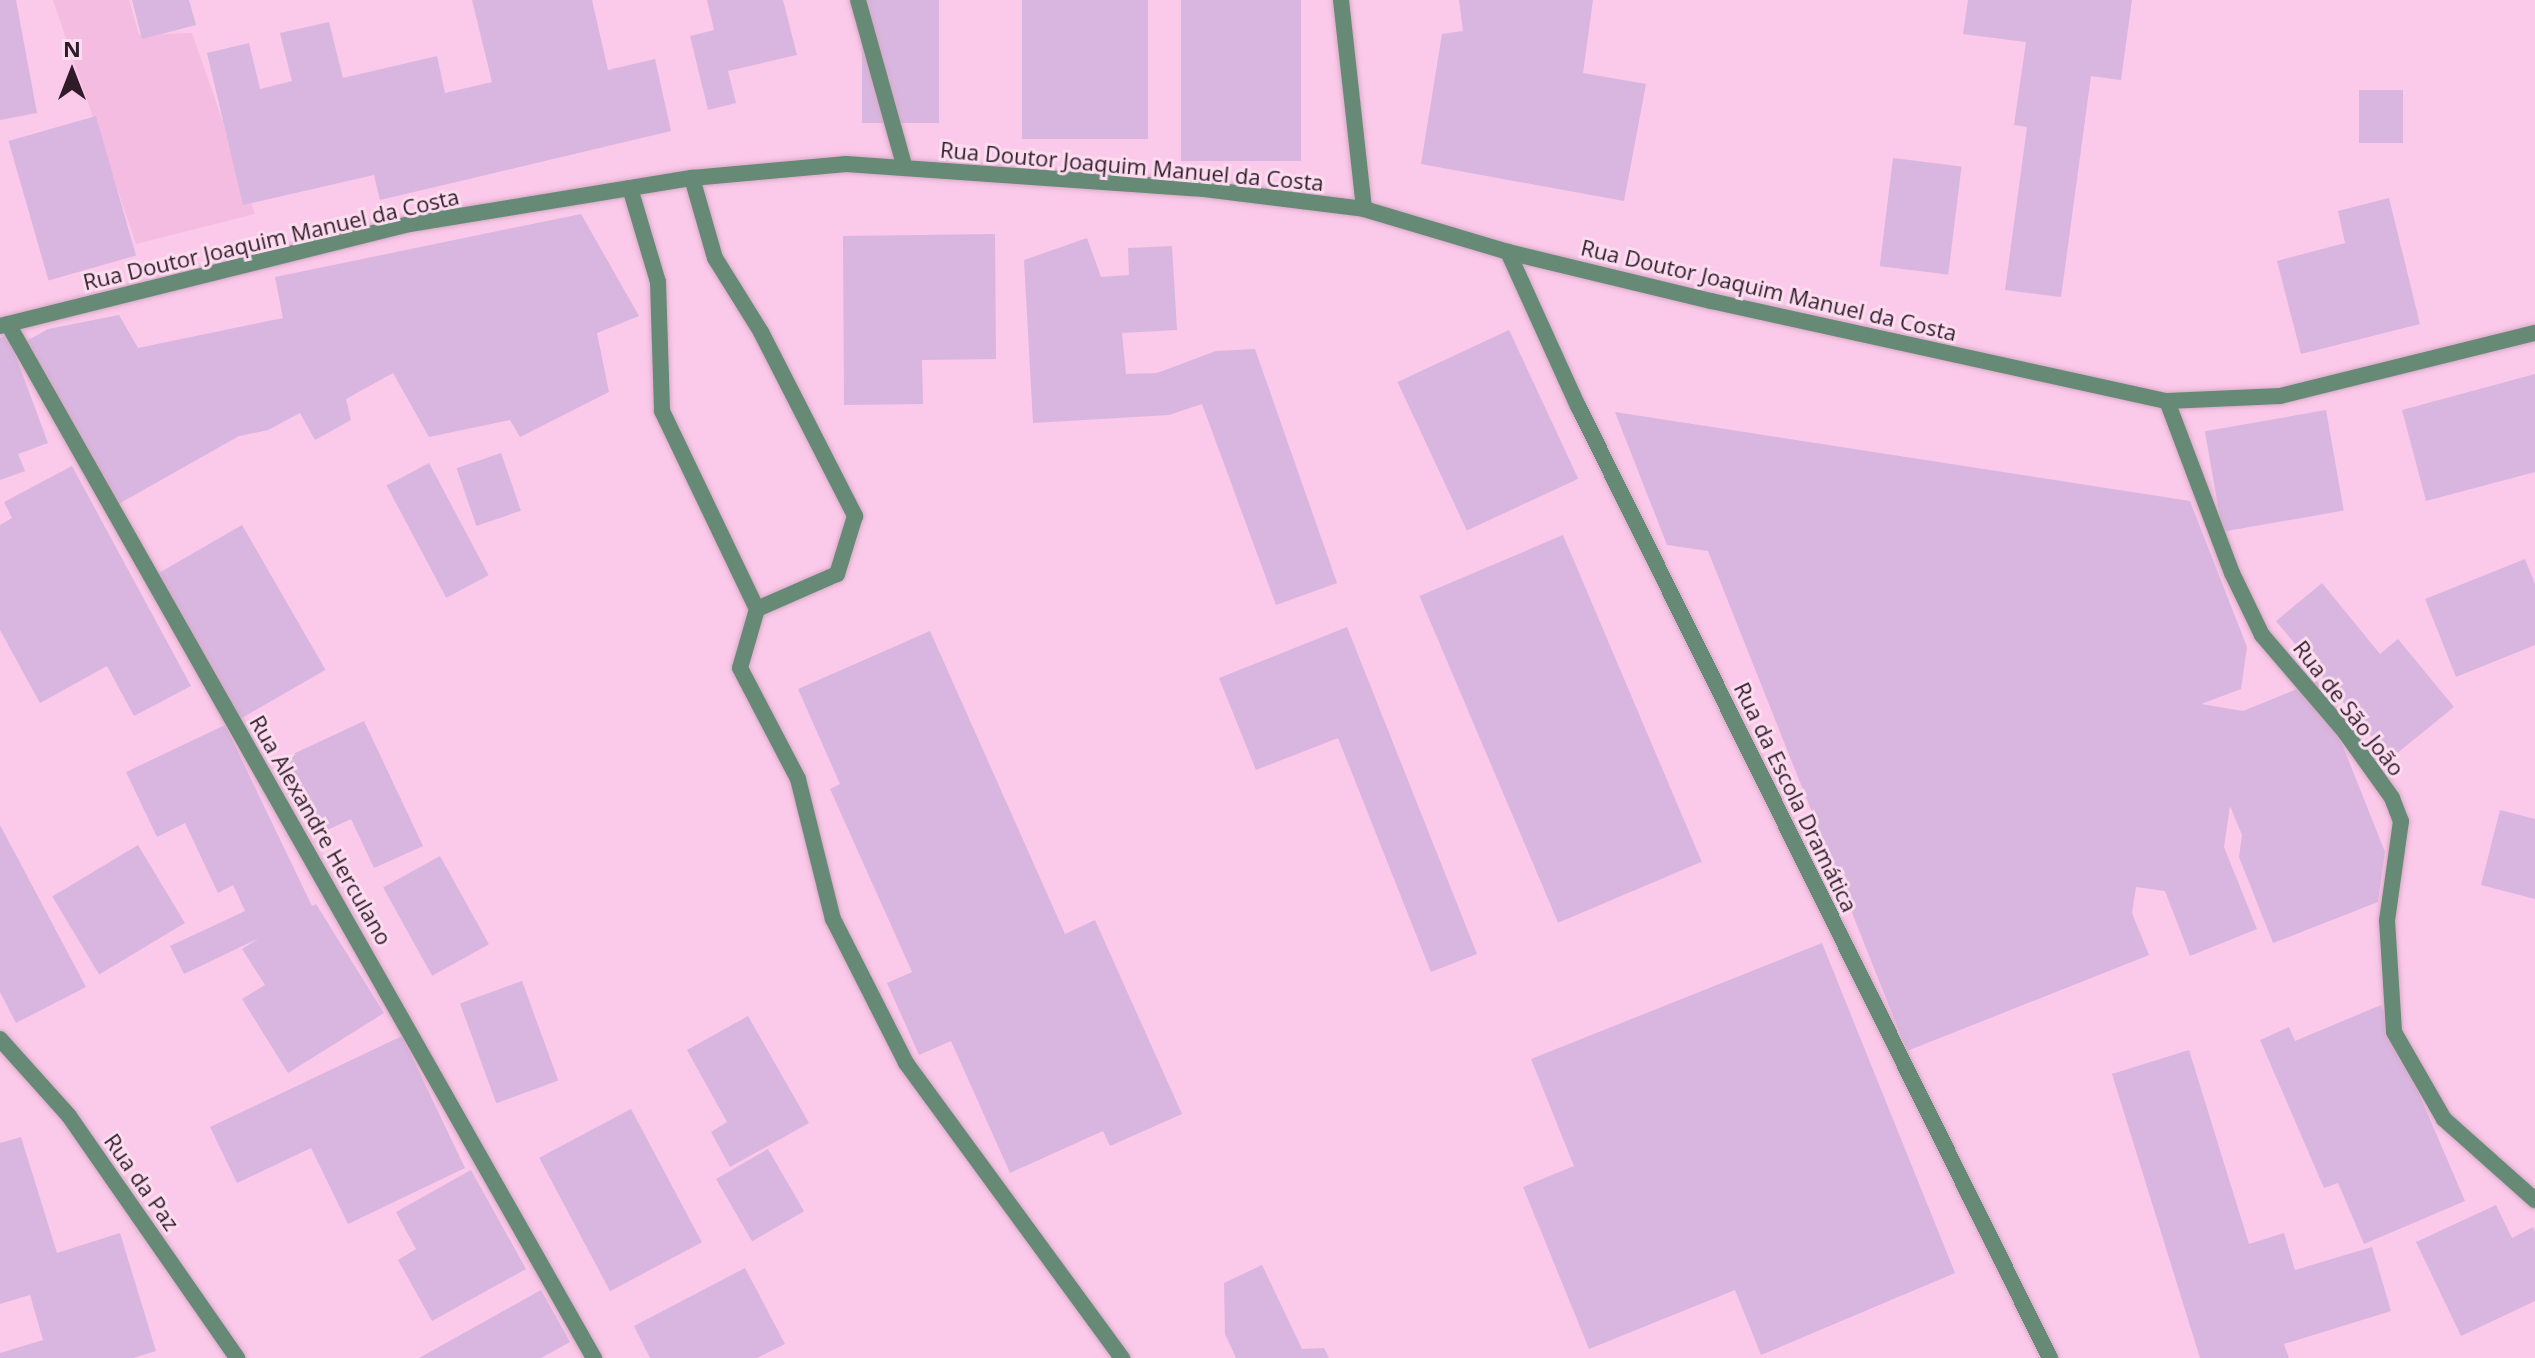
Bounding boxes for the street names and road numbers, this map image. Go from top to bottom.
street label: Rua Doutor Joaquim Manuel da Costa [939,136,1325,196]
street label: Rua Doutor Joaquim Manuel da Costa [80,183,462,295]
street label: Rua Doutor Joaquim Manuel da Costa [1578,234,1960,346]
street label: Rua de São João [2288,635,2410,781]
street label: Rua da Escola Dramática [1729,678,1863,916]
street label: Rua Alexandre Herculano [244,711,398,949]
street label: Rua da Paz [99,1128,185,1236]

